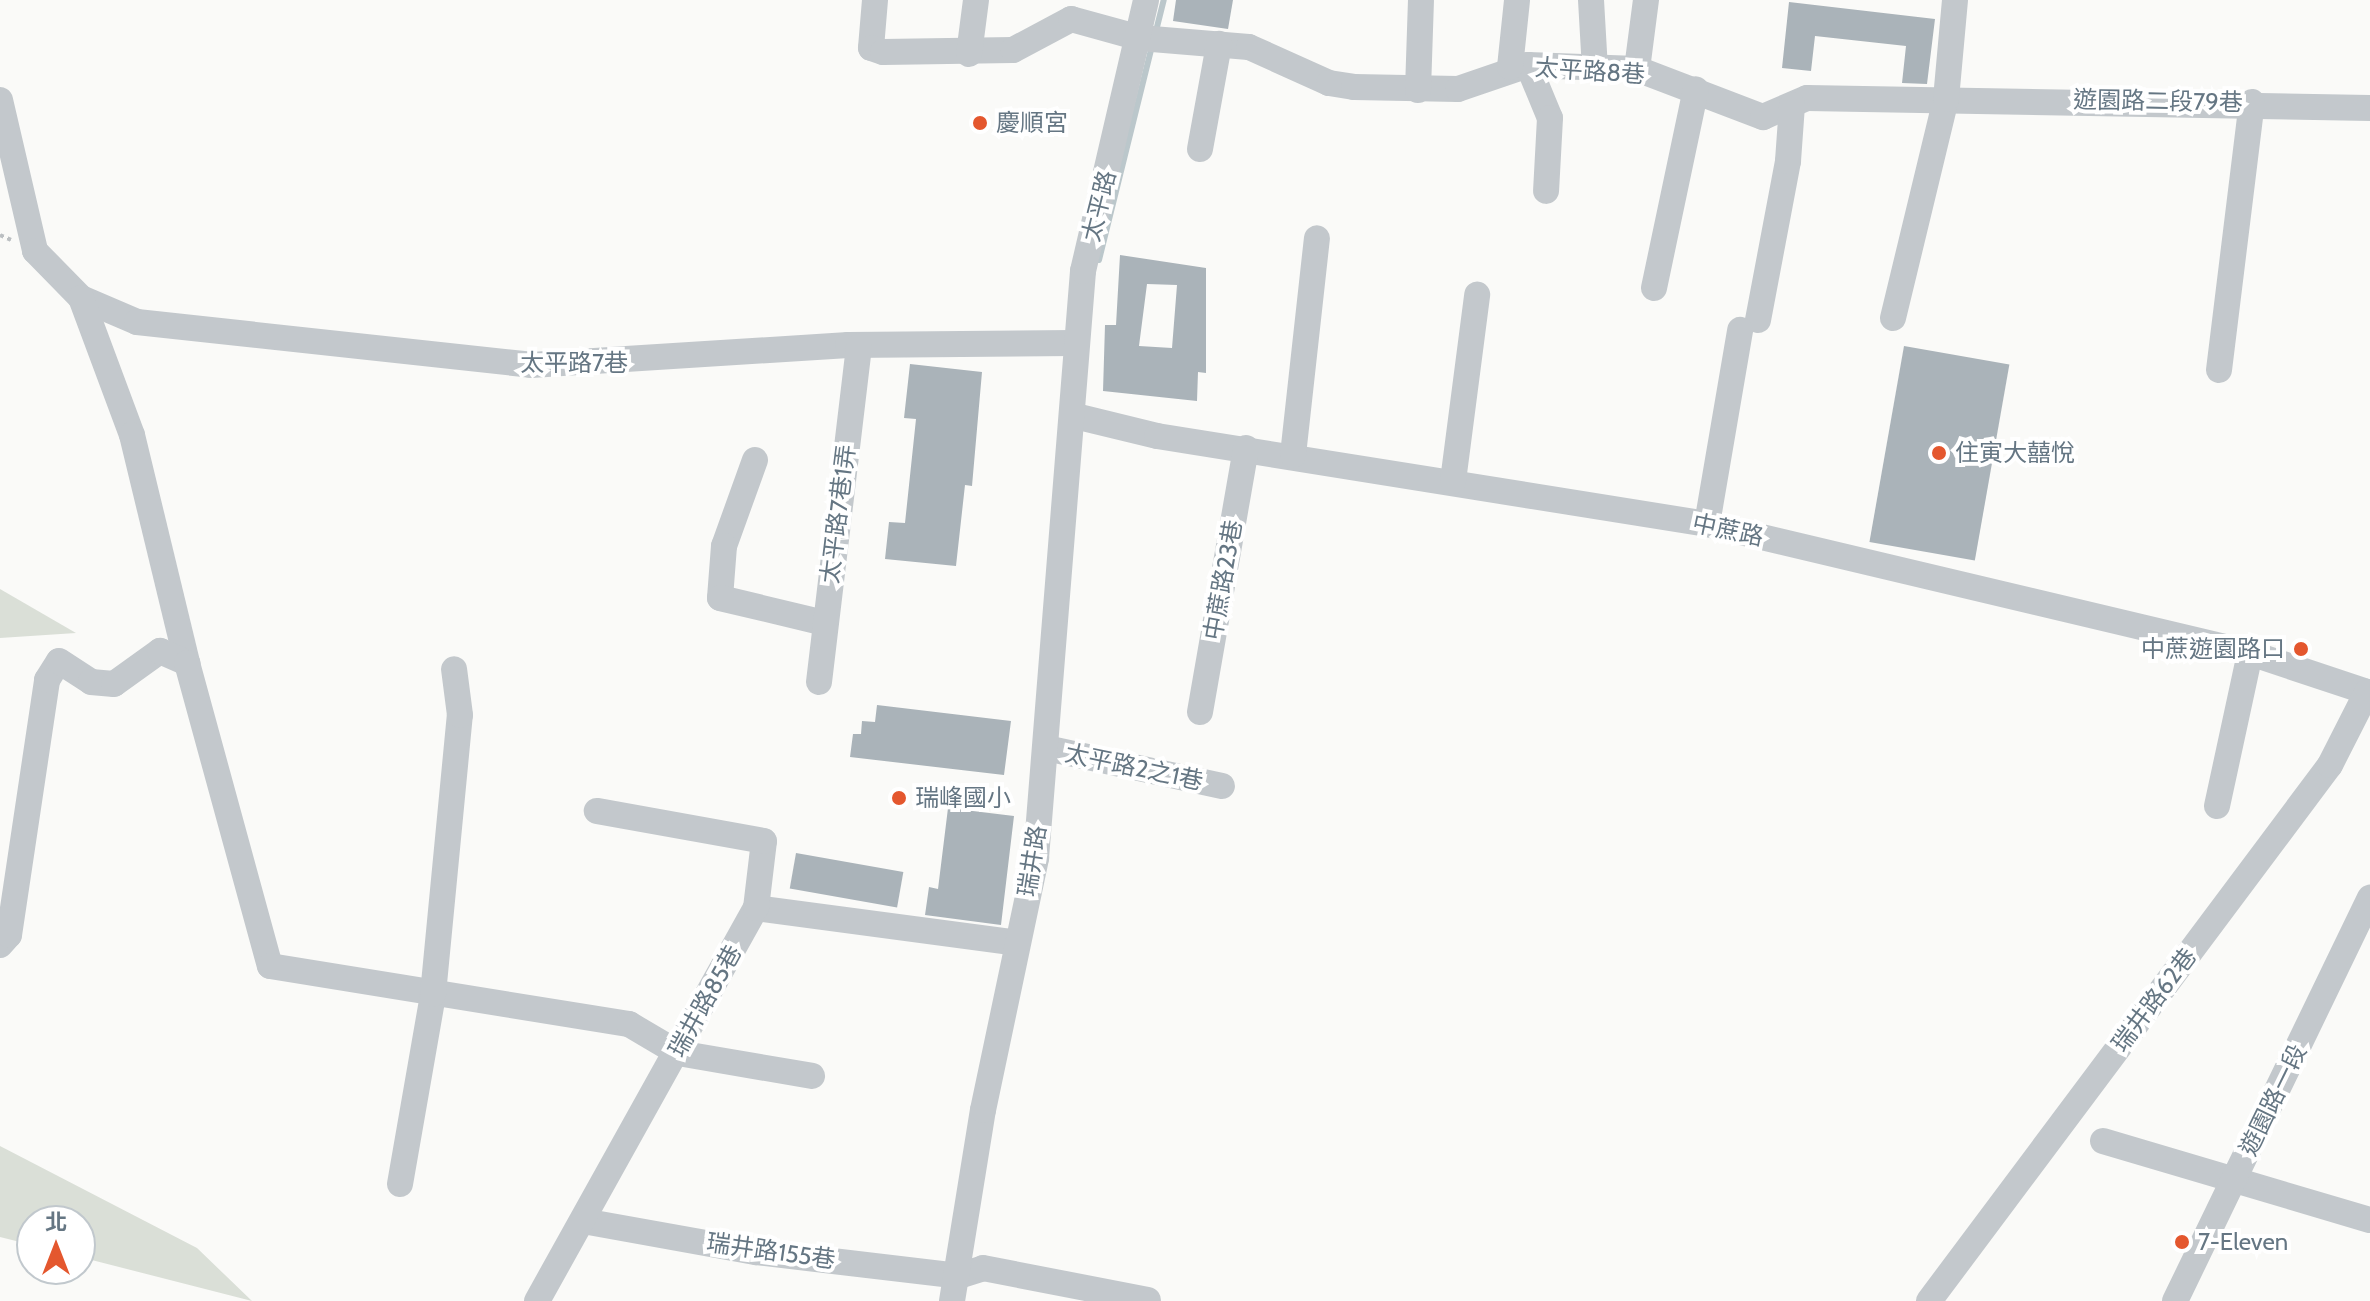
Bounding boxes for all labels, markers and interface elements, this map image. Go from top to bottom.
street label: 太平路8巷 [1534,53,1646,89]
street label: 遊園路二段79巷 [2073,85,2243,117]
place label: 慶順宮 [996,109,1068,137]
marker: 慶順宮 [971,114,989,132]
street label: 太平路 [1076,168,1122,244]
street label: 太平路7巷 [520,349,628,377]
place label: 住寅大囍悅 [1955,439,2075,467]
street label: 太平路7巷1弄 [815,443,861,585]
marker: 住寅大囍悅 [1930,444,1948,462]
street label: 中蔗路 [1690,508,1766,552]
street label: 中蔗路23巷 [1198,518,1248,642]
place label: 中蔗遊園路口 [2141,635,2285,663]
marker: 中蔗遊園路口 [2292,640,2310,658]
street label: 太平路2之1巷 [1062,738,1206,796]
place label: 瑞峰國小 [915,784,1011,812]
marker: 瑞峰國小 [890,789,908,807]
street label: 瑞井路 [1012,823,1052,899]
street label: 瑞井路85巷 [662,940,748,1062]
street label: 瑞井路62巷 [2106,943,2202,1057]
street label: 遊園路一段 [2234,1040,2312,1160]
north arrow [16,1205,96,1285]
text: 北 [45,1209,67,1236]
street label: 瑞井路155巷 [705,1228,837,1274]
place label: 7-Eleven [2198,1228,2288,1256]
marker: 7-Eleven [2173,1233,2191,1251]

